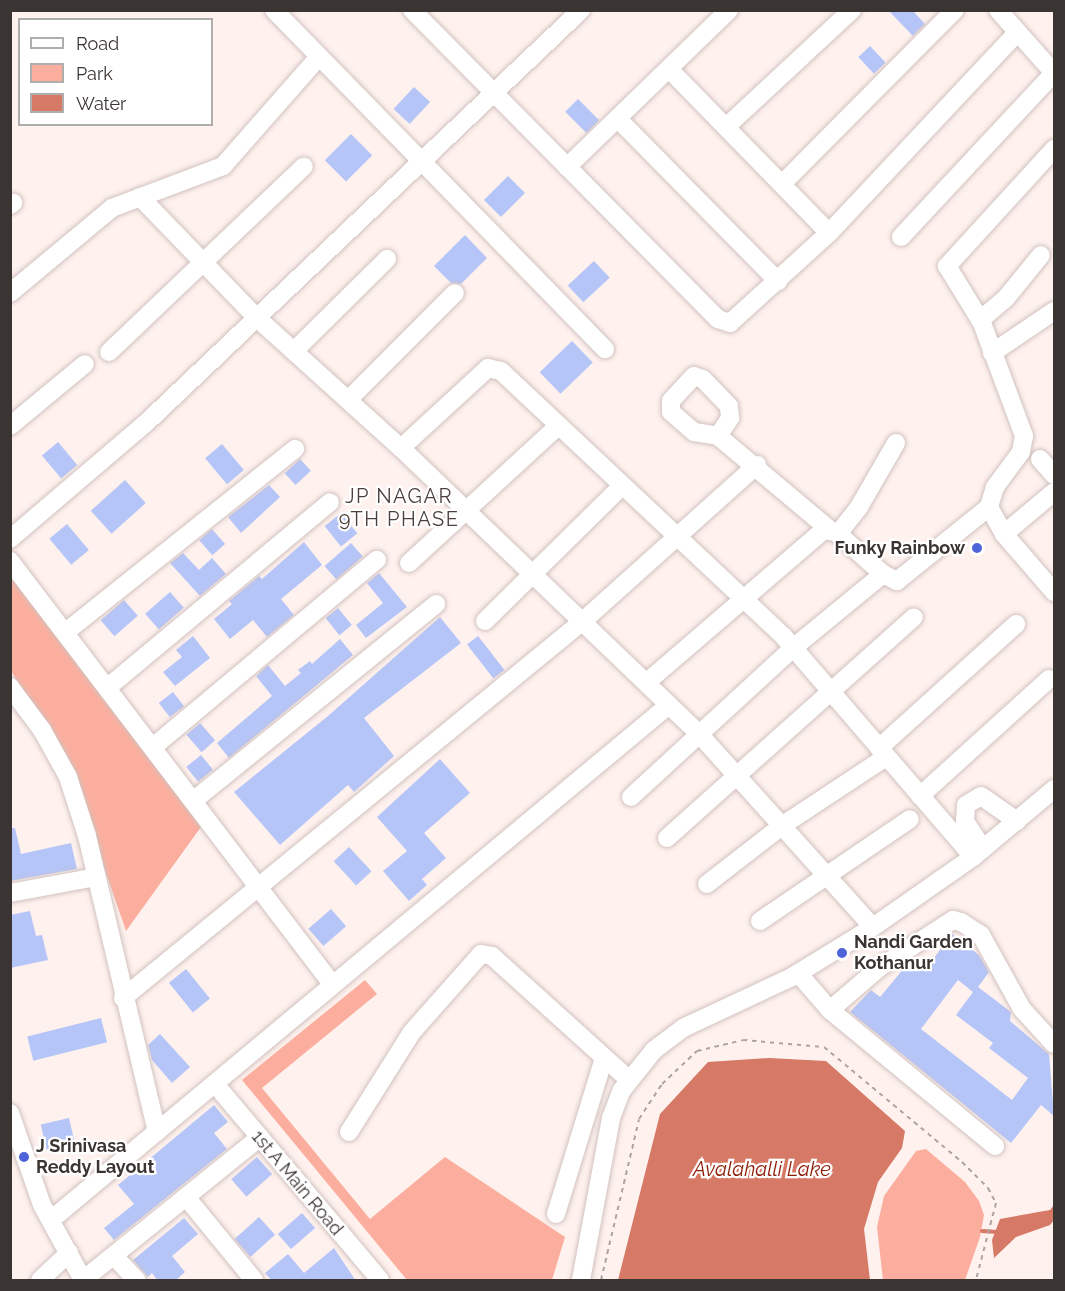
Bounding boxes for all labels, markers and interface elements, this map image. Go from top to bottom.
legend [18,18,213,126]
text: Road [76,33,119,54]
text: Park [76,63,113,84]
text: Water [76,93,126,114]
district label: JP NAGAR 9TH PHASE [339,484,459,531]
place label: Funky Rainbow [834,537,965,559]
marker: Funky Rainbow [970,541,984,555]
place label: Nandi Garden Kothanur [854,932,973,974]
marker: Nandi Garden Kothanur [835,946,849,960]
street label: 1st A Main Road [246,1126,348,1240]
place label: J Srinivasa Reddy Layout [36,1136,155,1178]
marker: J Srinivasa Reddy Layout [17,1150,31,1164]
water label: Avalahalli Lake [693,1157,831,1181]

